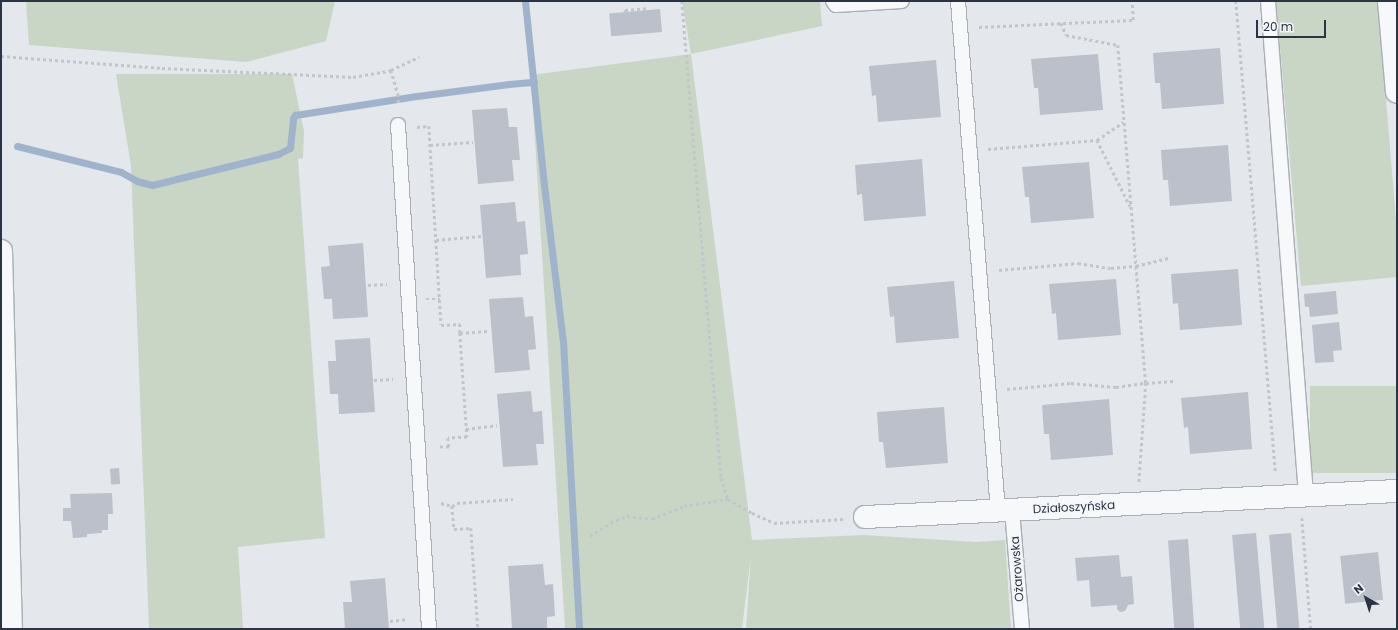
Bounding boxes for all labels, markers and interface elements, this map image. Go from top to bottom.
scale bar [1258,12,1328,38]
text: 20 m [1263,18,1293,35]
street label: Działoszyńska [1032,498,1116,516]
street label: Ożarowska [1008,536,1026,602]
north arrow [1346,578,1386,618]
text: N [1350,580,1367,597]

